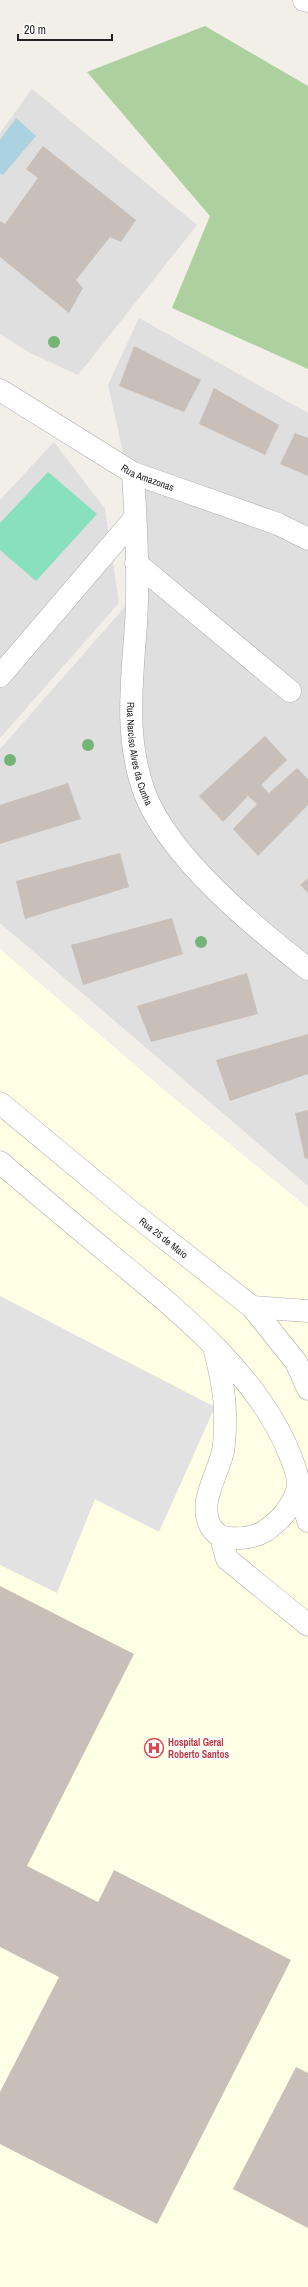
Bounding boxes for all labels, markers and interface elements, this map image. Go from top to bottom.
scale bar [18,16,112,42]
text: 20 m [24,22,46,38]
street label: Rua Amazonas [119,461,176,494]
street label: Rua Narciso Alves da Cunha [124,702,155,808]
street label: Rua 25 de Maio [137,1215,191,1261]
place label: Hospital Geral Roberto Santos [168,1736,229,1761]
hospital icon: Hospital Geral Roberto Santos [143,1737,165,1759]

